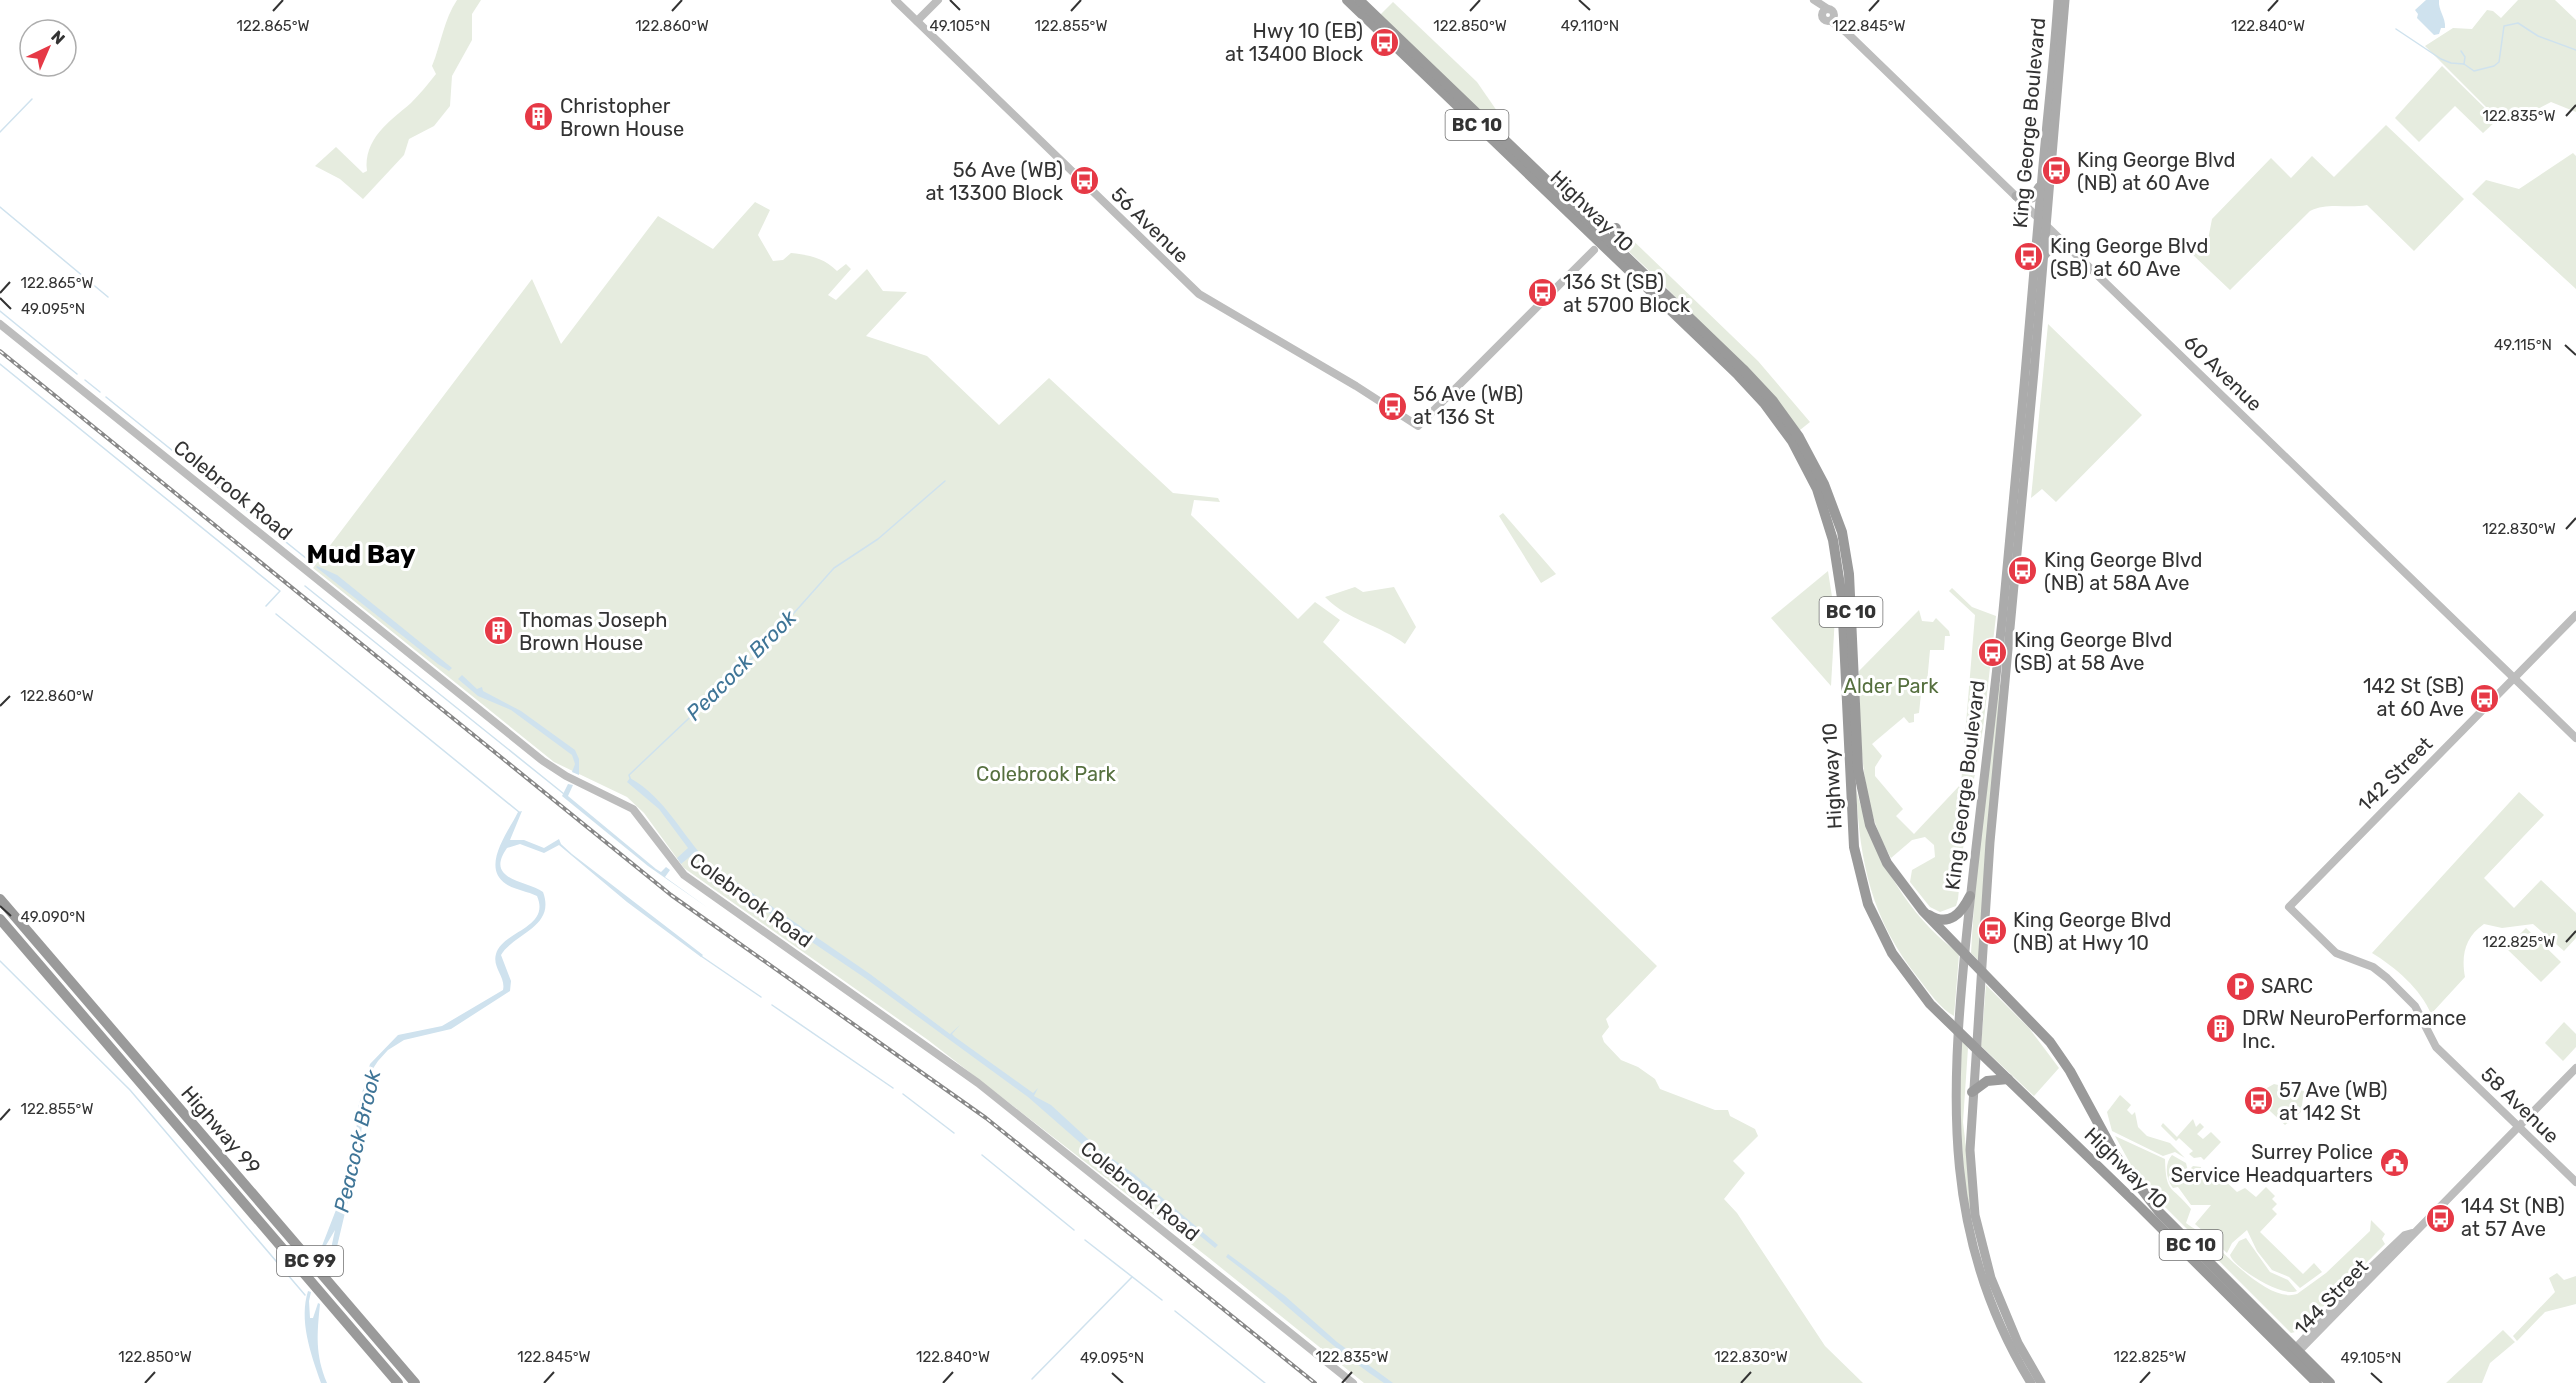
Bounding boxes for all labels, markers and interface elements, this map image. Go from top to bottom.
text: 122.865°W [237,17,310,35]
text: 122.860°W [635,17,709,35]
text: 49.105°N [930,17,991,35]
text: 122.855°W [1035,17,1107,35]
text: 122.850°W [1433,17,1507,35]
text: 49.110°N [1561,17,1619,35]
text: 122.845°W [1832,17,1906,35]
street label: King George Boulevard [2008,17,2050,229]
text: 122.840°W [2231,17,2305,35]
north arrow [18,18,78,78]
place label: Hwy 10 (EB) at 13400 Block [1225,19,1364,66]
bus stop icon: Hwy 10 (EB) at 13400 Block [1368,26,1400,58]
text: N [47,27,69,48]
place label: Christopher Brown House [560,94,684,141]
building icon: Christopher Brown House [523,101,555,133]
text: 122.835°W [2483,107,2555,125]
road number: BC 10 [1446,110,1508,140]
place label: King George Blvd (NB) at 60 Ave [2077,148,2235,195]
bus stop icon: King George Blvd (NB) at 60 Ave [2040,155,2072,187]
place label: 56 Ave (WB) at 13300 Block [925,158,1064,205]
bus stop icon: 56 Ave (WB) at 13300 Block [1068,165,1100,197]
street label: Highway 10 [1545,165,1639,257]
street label: 56 Avenue [1106,182,1194,268]
place label: King George Blvd (SB) at 60 Ave [2050,234,2208,281]
bus stop icon: King George Blvd (SB) at 60 Ave [2013,241,2045,273]
place label: 136 St (SB) at 5700 Block [1563,270,1691,317]
text: 122.865°W [21,274,94,292]
bus stop icon: 136 St (SB) at 5700 Block [1526,277,1558,309]
text: 49.095°N [21,300,85,318]
street label: 60 Avenue [2179,330,2267,416]
text: 49.115°N [2494,336,2552,354]
place label: 56 Ave (WB) at 136 St [1413,382,1523,429]
bus stop icon: 56 Ave (WB) at 136 St [1376,390,1408,422]
street label: Colebrook Road [169,435,297,545]
text: 122.830°W [2482,520,2556,538]
district label: Mud Bay [307,539,416,570]
place label: King George Blvd (NB) at 58A Ave [2044,548,2202,595]
bus stop icon: King George Blvd (NB) at 58A Ave [2007,555,2039,587]
road number: BC 10 [1820,597,1882,627]
water label: Peacock Brook [681,604,802,725]
place label: Thomas Joseph Brown House [519,608,667,655]
building icon: Thomas Joseph Brown House [482,615,514,647]
place label: King George Blvd (SB) at 58 Ave [2014,628,2172,675]
bus stop icon: King George Blvd (SB) at 58 Ave [1977,636,2009,668]
park label: Alder Park [1843,674,1939,698]
place label: 142 St (SB) at 60 Ave [2363,674,2464,721]
street label: King George Boulevard [1940,679,1990,891]
bus stop icon: 142 St (SB) at 60 Ave [2469,682,2501,714]
text: 122.860°W [20,687,94,705]
street label: Highway 10 [1817,722,1847,830]
street label: 142 Street [2353,732,2437,816]
park label: Colebrook Park [976,762,1117,786]
street label: Colebrook Road [685,848,817,952]
text: 49.090°N [21,908,85,926]
place label: King George Blvd (NB) at Hwy 10 [2013,908,2171,955]
bus stop icon: King George Blvd (NB) at Hwy 10 [1976,915,2008,947]
text: 122.825°W [2483,933,2555,951]
parking icon: SARC [2224,970,2256,1002]
place label: SARC [2261,974,2313,998]
place label: DRW NeuroPerformance Inc. [2242,1006,2467,1053]
building icon: DRW NeuroPerformance Inc. [2205,1013,2237,1045]
street label: 58 Avenue [2476,1062,2564,1148]
water label: Peacock Brook [328,1066,386,1215]
place label: 57 Ave (WB) at 142 St [2279,1078,2388,1125]
street label: Highway 99 [176,1081,266,1179]
bus stop icon: 57 Ave (WB) at 142 St [2242,1085,2274,1117]
text: 122.855°W [21,1100,93,1118]
street label: Highway 10 [2079,1122,2173,1214]
street label: Colebrook Road [1076,1136,1204,1246]
place label: Surrey Police Service Headquarters [2171,1140,2373,1187]
public building icon: Surrey Police Service Headquarters [2378,1147,2410,1179]
place label: 144 St (NB) at 57 Ave [2461,1194,2565,1241]
bus stop icon: 144 St (NB) at 57 Ave [2424,1202,2456,1234]
road number: BC 10 [2160,1230,2222,1260]
road number: BC 99 [277,1246,343,1276]
street label: 144 Street [2289,1254,2373,1340]
text: 122.850°W [118,1348,192,1366]
text: 122.845°W [517,1348,591,1366]
text: 122.840°W [916,1348,990,1366]
text: 122.835°W [1316,1348,1388,1366]
text: 122.830°W [1714,1348,1788,1366]
text: 122.825°W [2114,1348,2186,1366]
text: 49.095°N [1080,1349,1144,1367]
text: 49.105°N [2341,1349,2402,1367]

